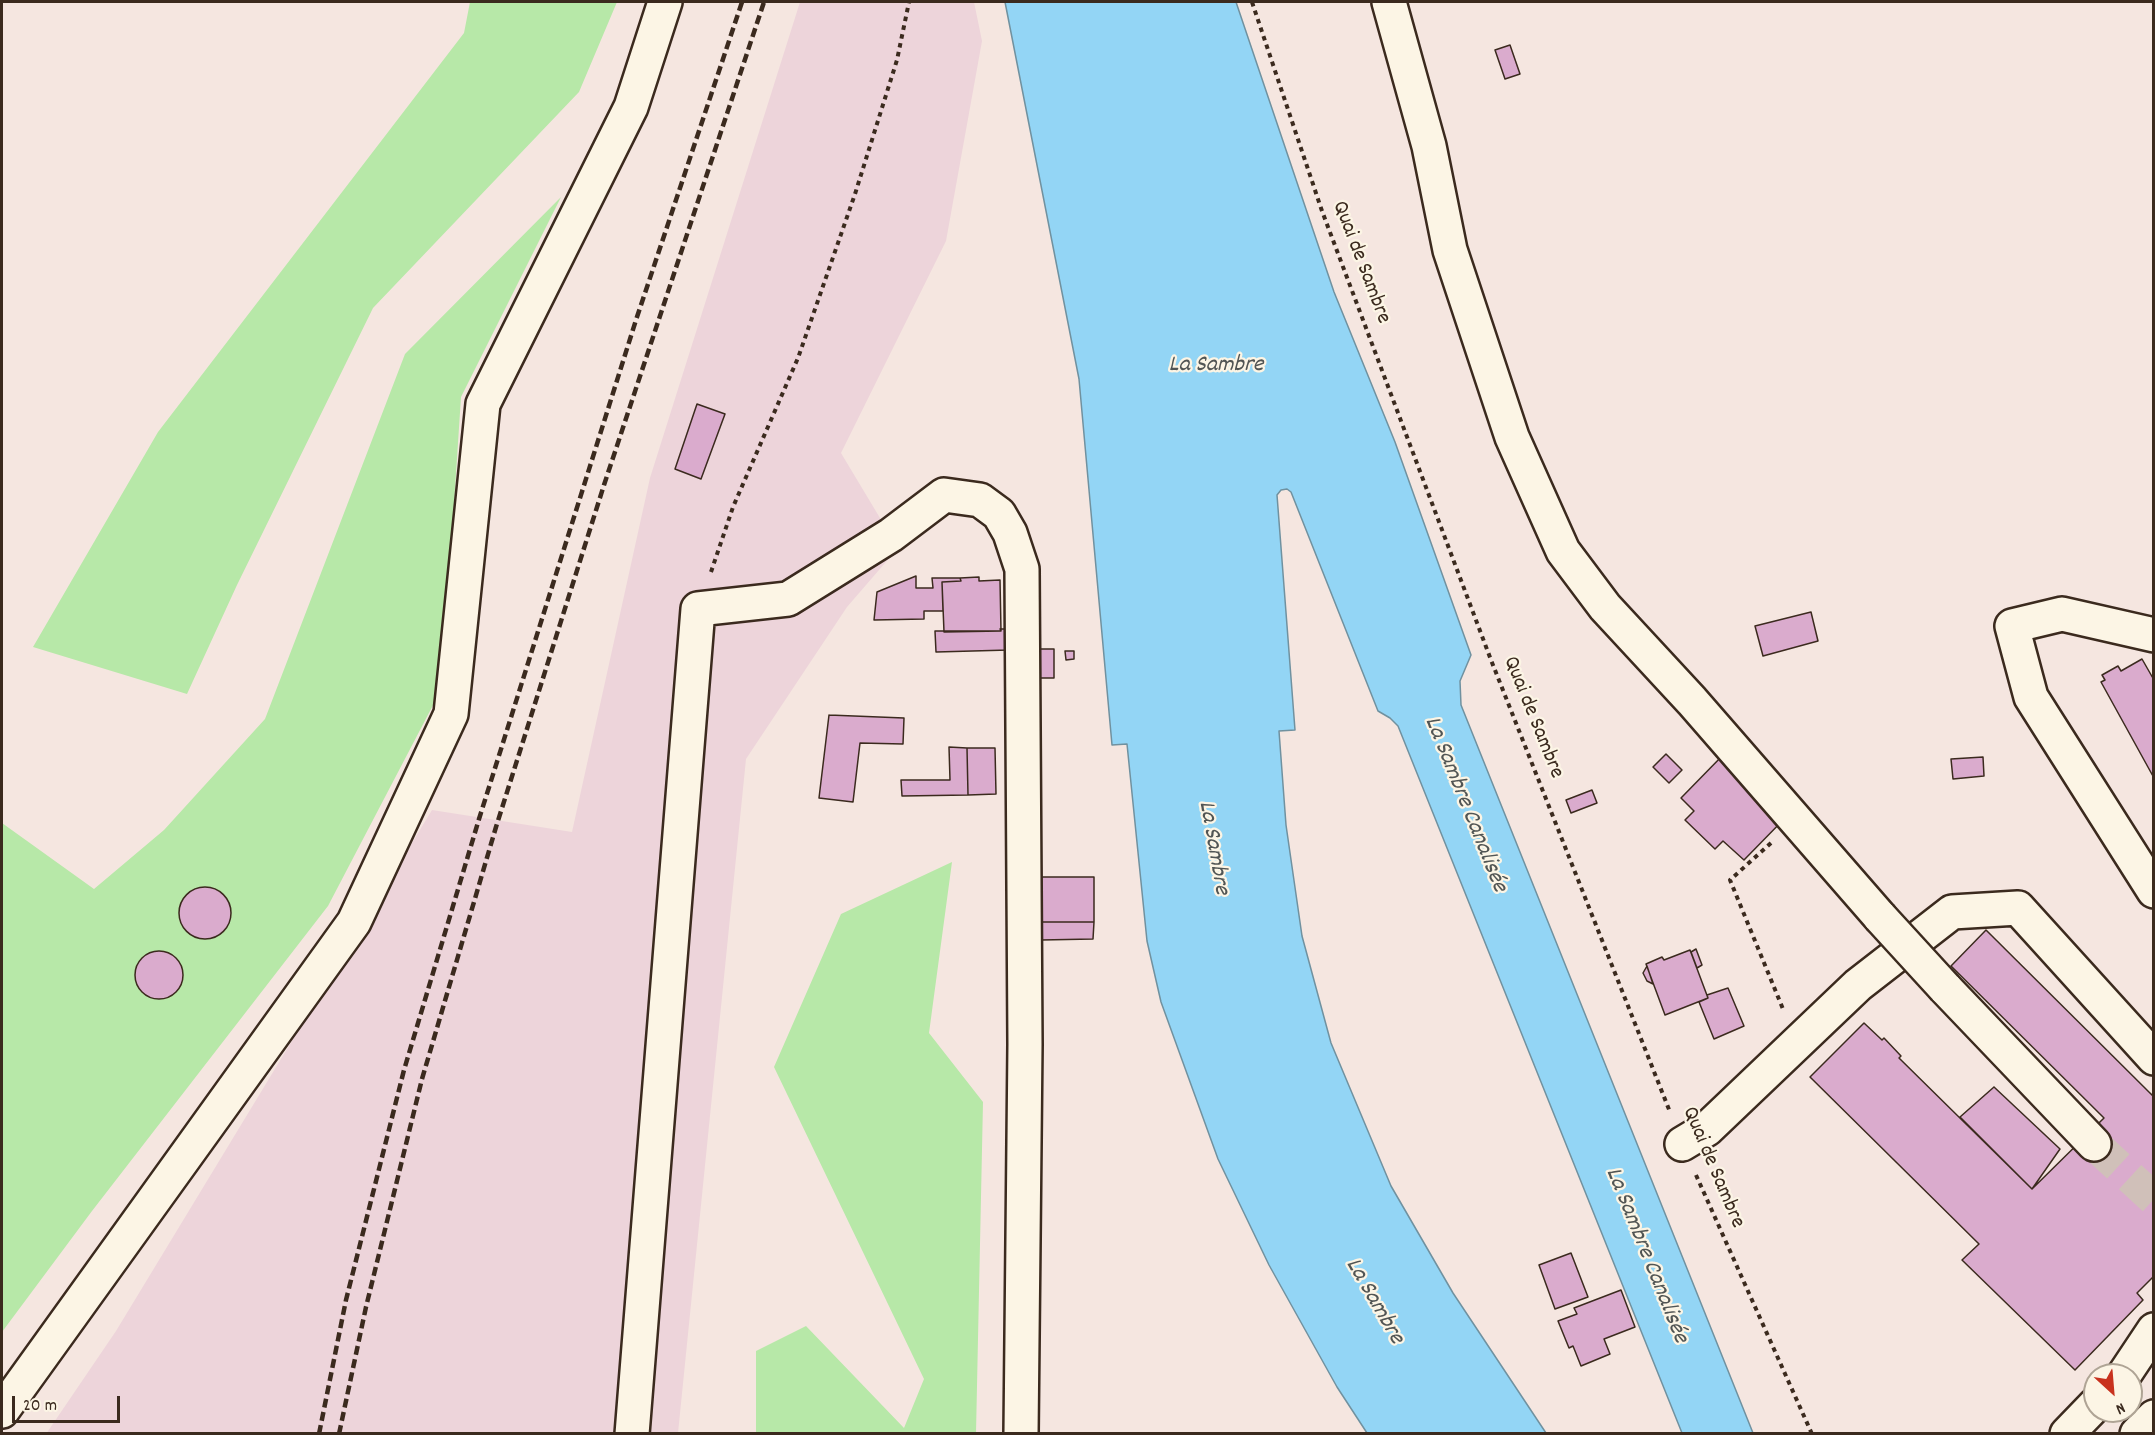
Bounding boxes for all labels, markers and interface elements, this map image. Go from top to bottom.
street label: Quai de Sambre [1325,198,1395,328]
water label: La Sambre [1169,353,1263,381]
street label: Quai de Sambre [1496,653,1568,783]
water label: La Sambre Canalisée [1416,713,1512,897]
water label: La Sambre [1190,799,1234,897]
street label: Quai de Sambre [1675,1103,1749,1233]
water label: La Sambre Canalisée [1597,1164,1693,1348]
water label: La Sambre [1337,1254,1409,1350]
north arrow [2083,1363,2143,1423]
scale bar [15,1384,123,1422]
text: 20 m [23,1394,57,1419]
text: N [2112,1396,2129,1420]

